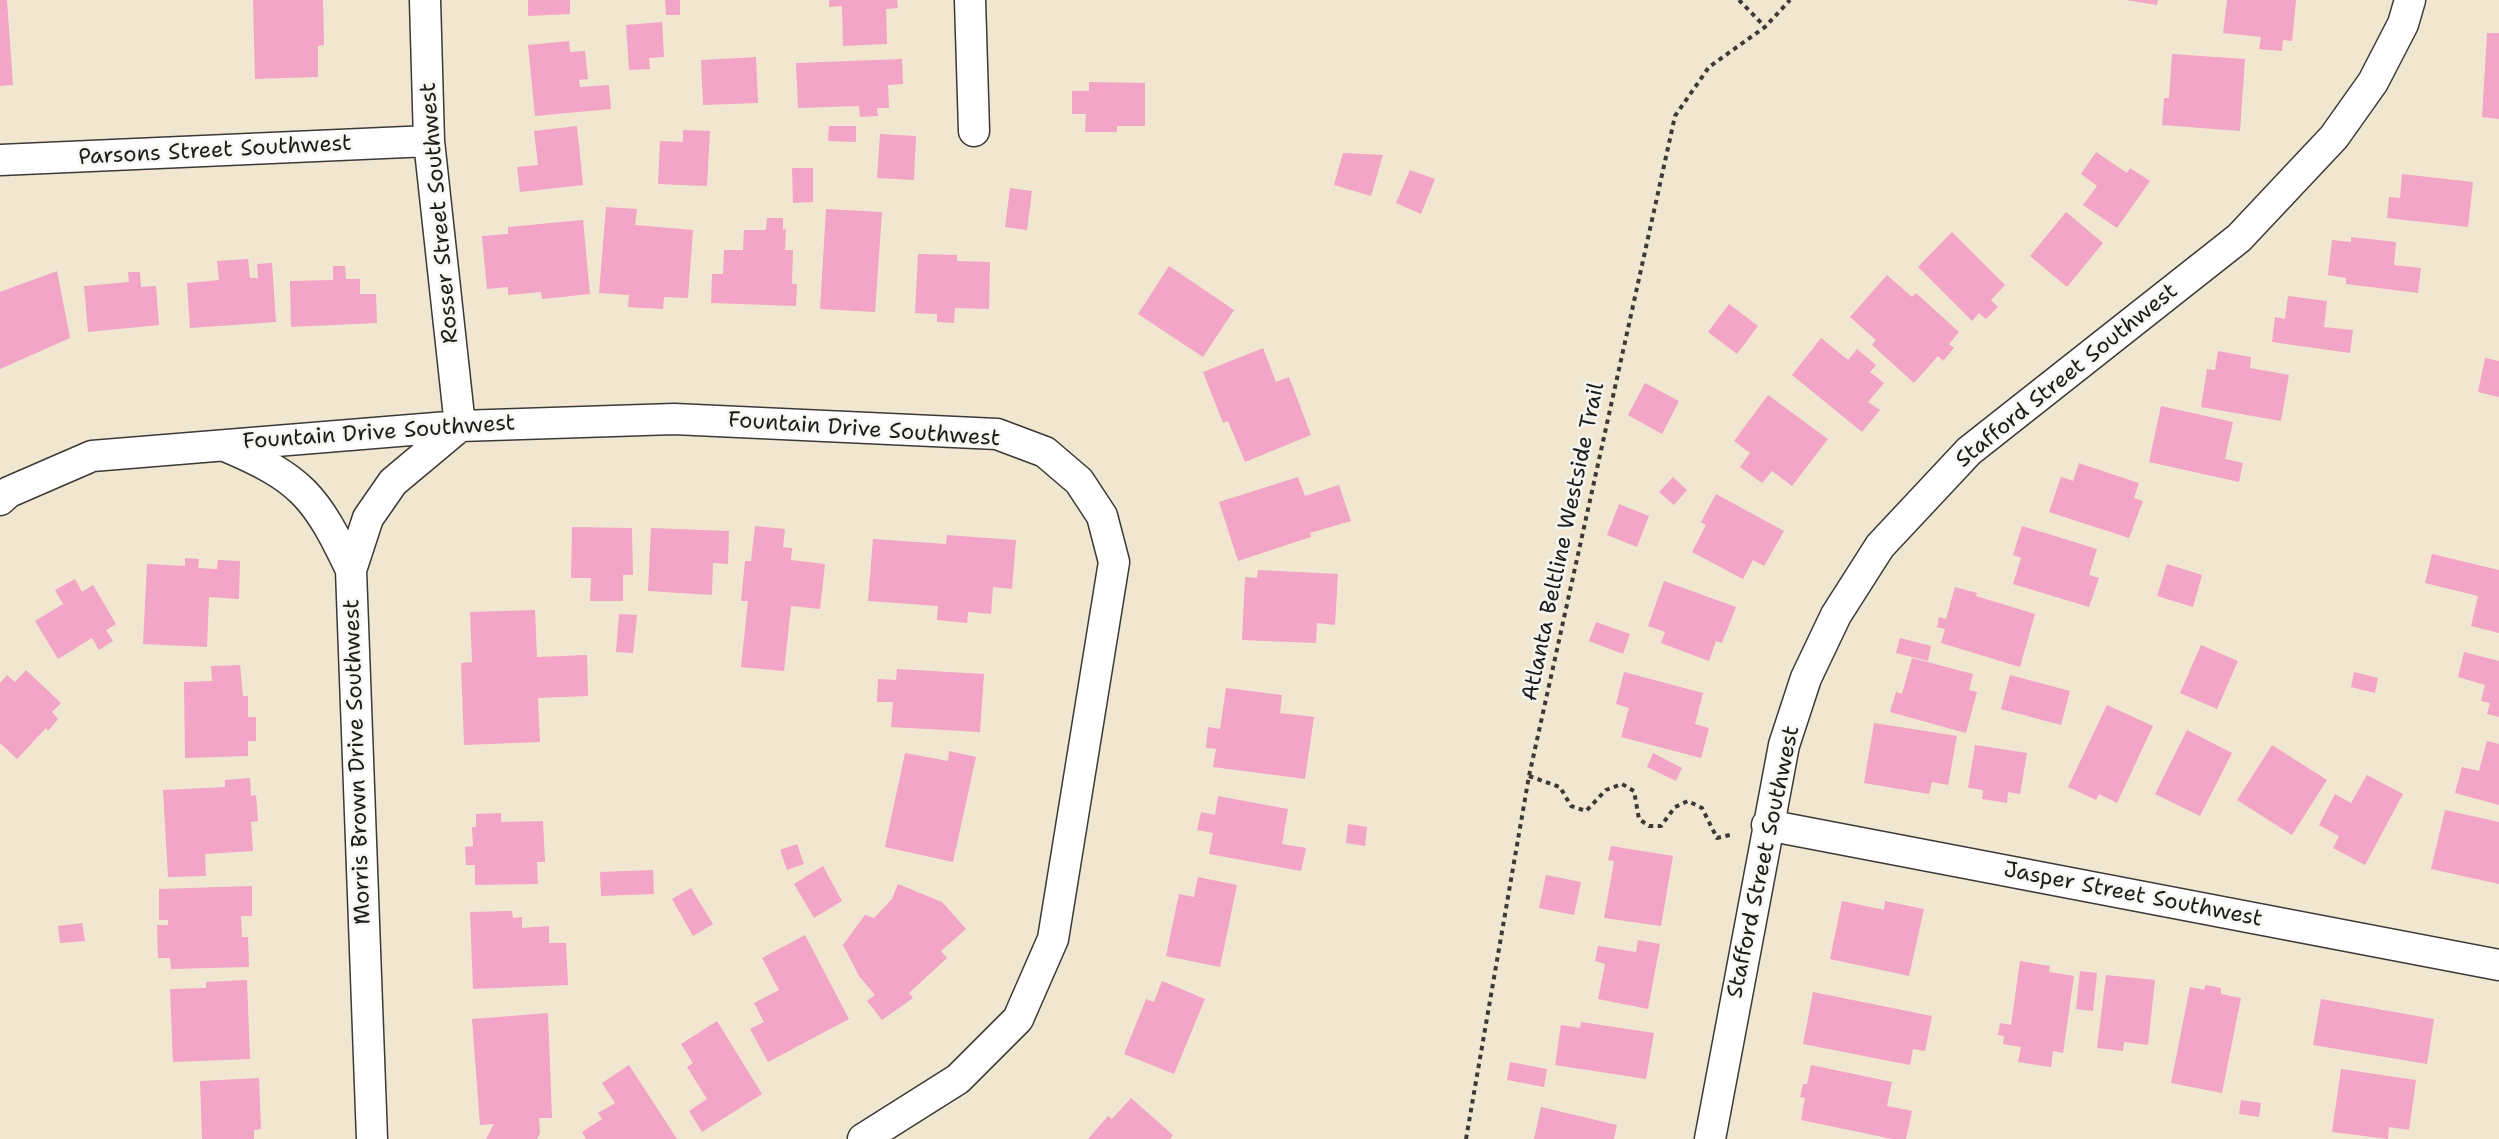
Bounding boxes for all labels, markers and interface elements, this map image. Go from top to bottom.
street label: Rosser Street Southwest [415,81,465,345]
street label: Parsons Street Southwest [78,131,352,171]
street label: Stafford Street Southwest [1951,278,2183,474]
street label: Atlanta Beltline Westside Trail [1517,380,1611,704]
street label: Fountain Drive Southwest [727,407,1001,453]
street label: Fountain Drive Southwest [242,410,516,456]
street label: Morris Brown Drive Southwest [339,599,377,925]
street label: Stafford Street Southwest [1722,723,1806,1001]
street label: Jasper Street Southwest [2001,857,2265,933]

